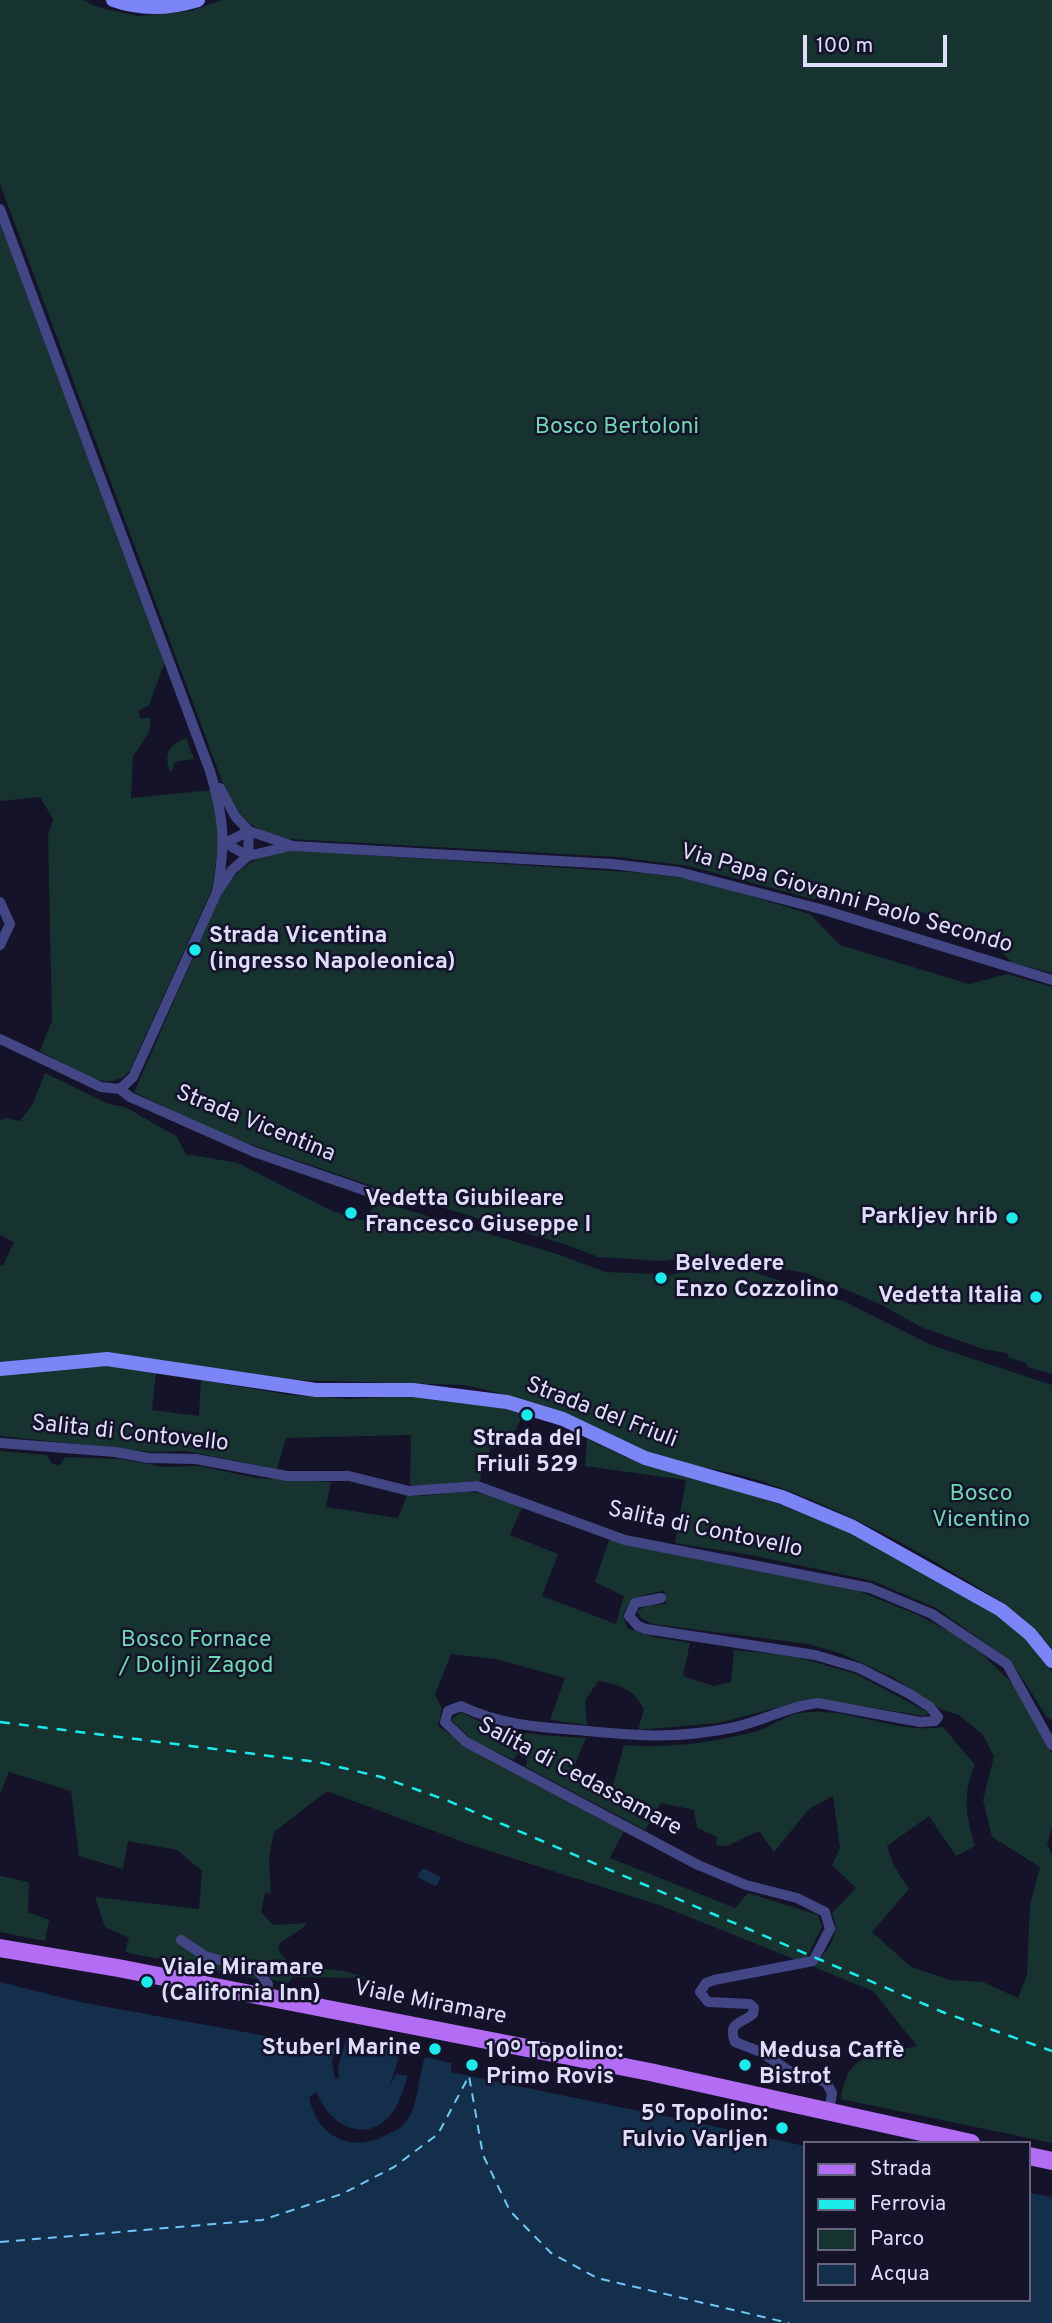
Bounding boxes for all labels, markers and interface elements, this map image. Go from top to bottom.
scale bar [807,21,950,65]
text: 100 m [816,33,873,60]
park label: Bosco Bertoloni [535,414,699,442]
street label: Via Papa Giovanni Paolo Secondo [677,839,1015,961]
place label: Strada Vicentina (ingresso Napoleonica) [209,923,456,977]
marker: Strada Vicentina (ingresso Napoleonica) [187,942,203,958]
street label: Strada Vicentina [171,1080,339,1170]
place label: Vedetta Giubileare Francesco Giuseppe I [365,1186,591,1240]
place label: Parkljev hrib [861,1204,998,1232]
marker: Vedetta Giubileare Francesco Giuseppe I [343,1205,359,1221]
marker: Parkljev hrib [1004,1210,1020,1226]
place label: Belvedere Enzo Cozzolino [675,1251,839,1305]
marker: Belvedere Enzo Cozzolino [653,1270,669,1286]
place label: Vedetta Italia [878,1283,1022,1311]
marker: Vedetta Italia [1028,1289,1044,1305]
street label: Strada del Friuli [521,1372,681,1456]
marker: Strada del Friuli 529 [519,1407,535,1423]
street label: Salita di Contovello [30,1411,230,1459]
place label: Strada del Friuli 529 [473,1426,581,1480]
park label: Bosco Vicentino [932,1481,1030,1535]
street label: Salita di Contovello [605,1497,805,1565]
park label: Bosco Fornace / Doljnji Zagod [119,1627,273,1681]
street label: Salita di Cedassamare [472,1712,686,1844]
place label: Viale Miramare (California Inn) [161,1955,324,2009]
marker: Viale Miramare (California Inn) [139,1974,155,1990]
street label: Viale Miramare [351,1976,509,2032]
place label: Stuberl Marine [262,2035,421,2063]
place label: 10º Topolino: Primo Rovis [486,2038,623,2092]
place label: Medusa Caffè Bistrot [759,2038,905,2092]
marker: Stuberl Marine [427,2041,443,2057]
marker: 10º Topolino: Primo Rovis [464,2057,480,2073]
marker: Medusa Caffè Bistrot [737,2057,753,2073]
place label: 5º Topolino: Fulvio Varljen [622,2101,768,2155]
marker: 5º Topolino: Fulvio Varljen [774,2120,790,2136]
legend [804,2141,1031,2302]
text: Strada [870,2156,931,2183]
text: Ferrovia [870,2191,946,2218]
text: Parco [870,2226,924,2253]
text: Acqua [870,2261,930,2288]

